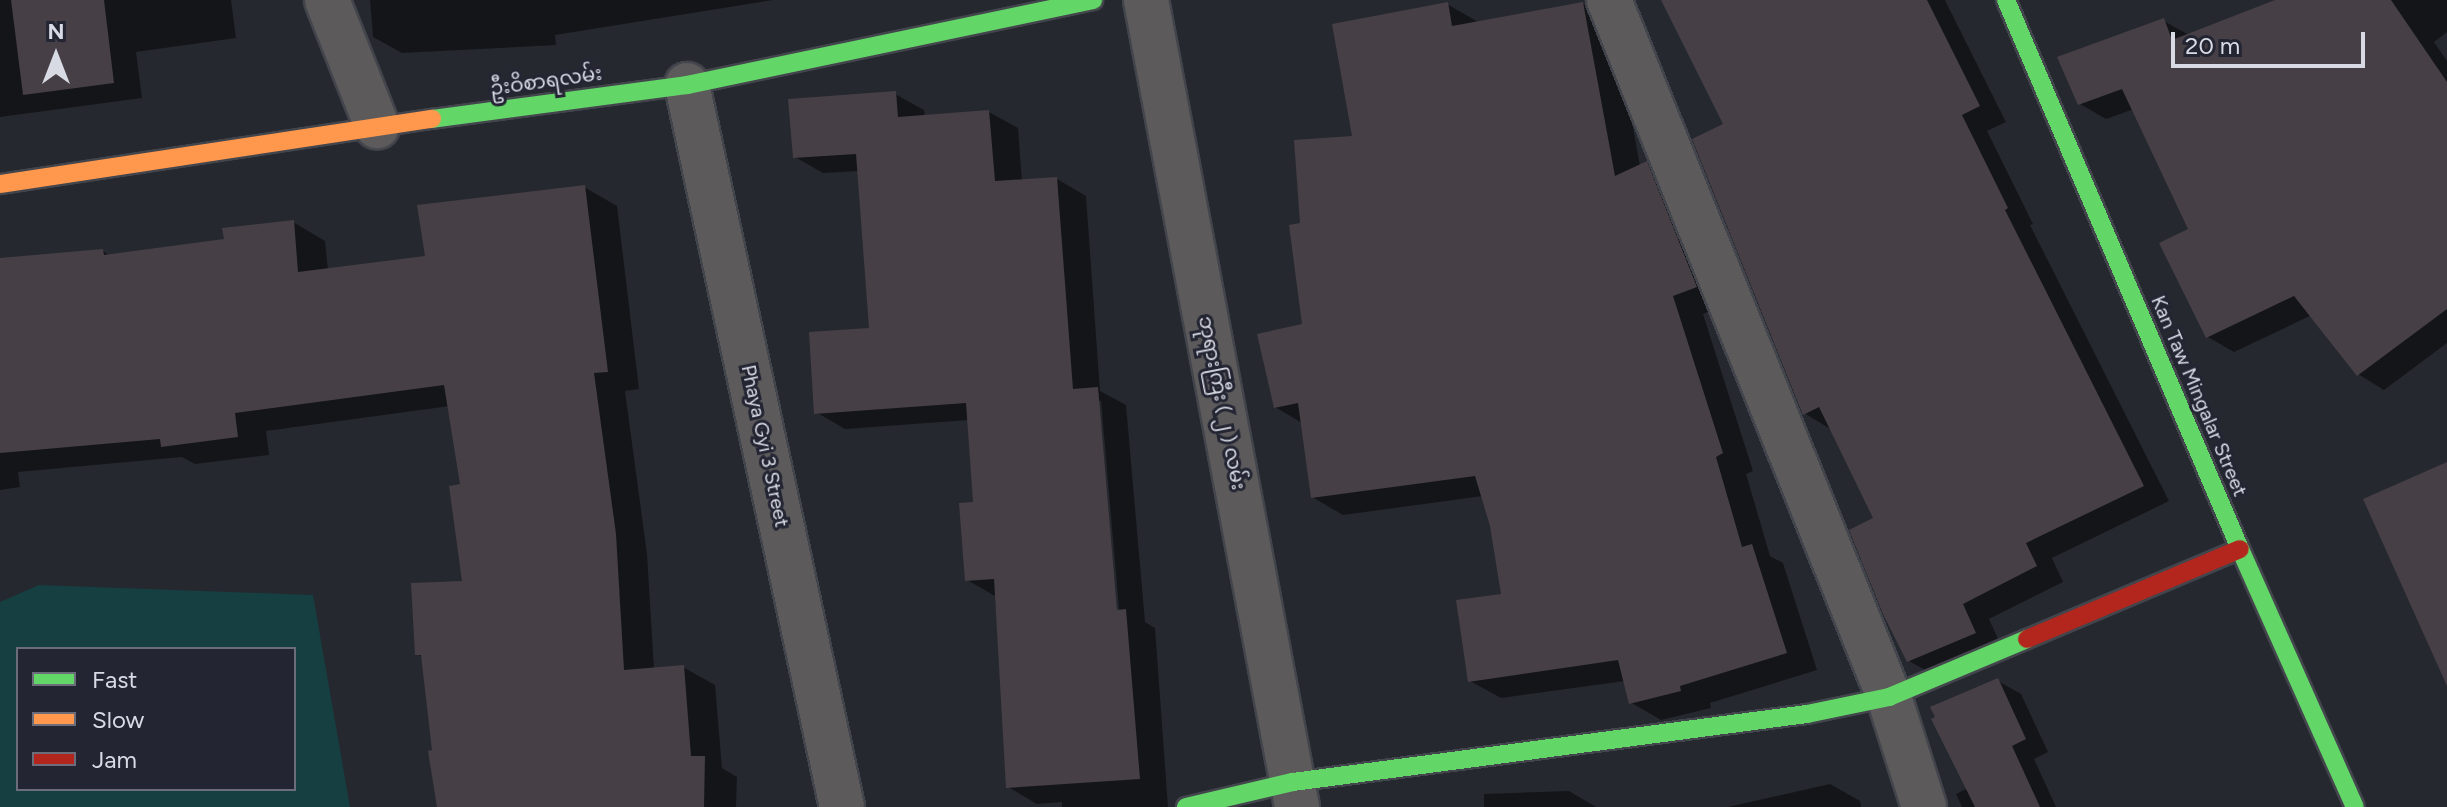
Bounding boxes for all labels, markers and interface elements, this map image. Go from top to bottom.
north arrow [16,16,96,96]
scale bar [2175,16,2369,66]
text: N [47,18,65,45]
text: 20 m [2185,31,2240,60]
street label: ဦးဝိစာရလမ်း [488,61,604,101]
street label: Kan Taw Mingalar Street [2146,292,2252,500]
street label: ဘုရားကြီး ( ၂ ) လမ်း [1193,314,1251,492]
street label: Phaya Gyi 3 Street [736,363,794,529]
legend [16,647,296,791]
text: Fast [92,665,137,694]
text: Slow [92,705,144,734]
text: Jam [92,745,137,774]

